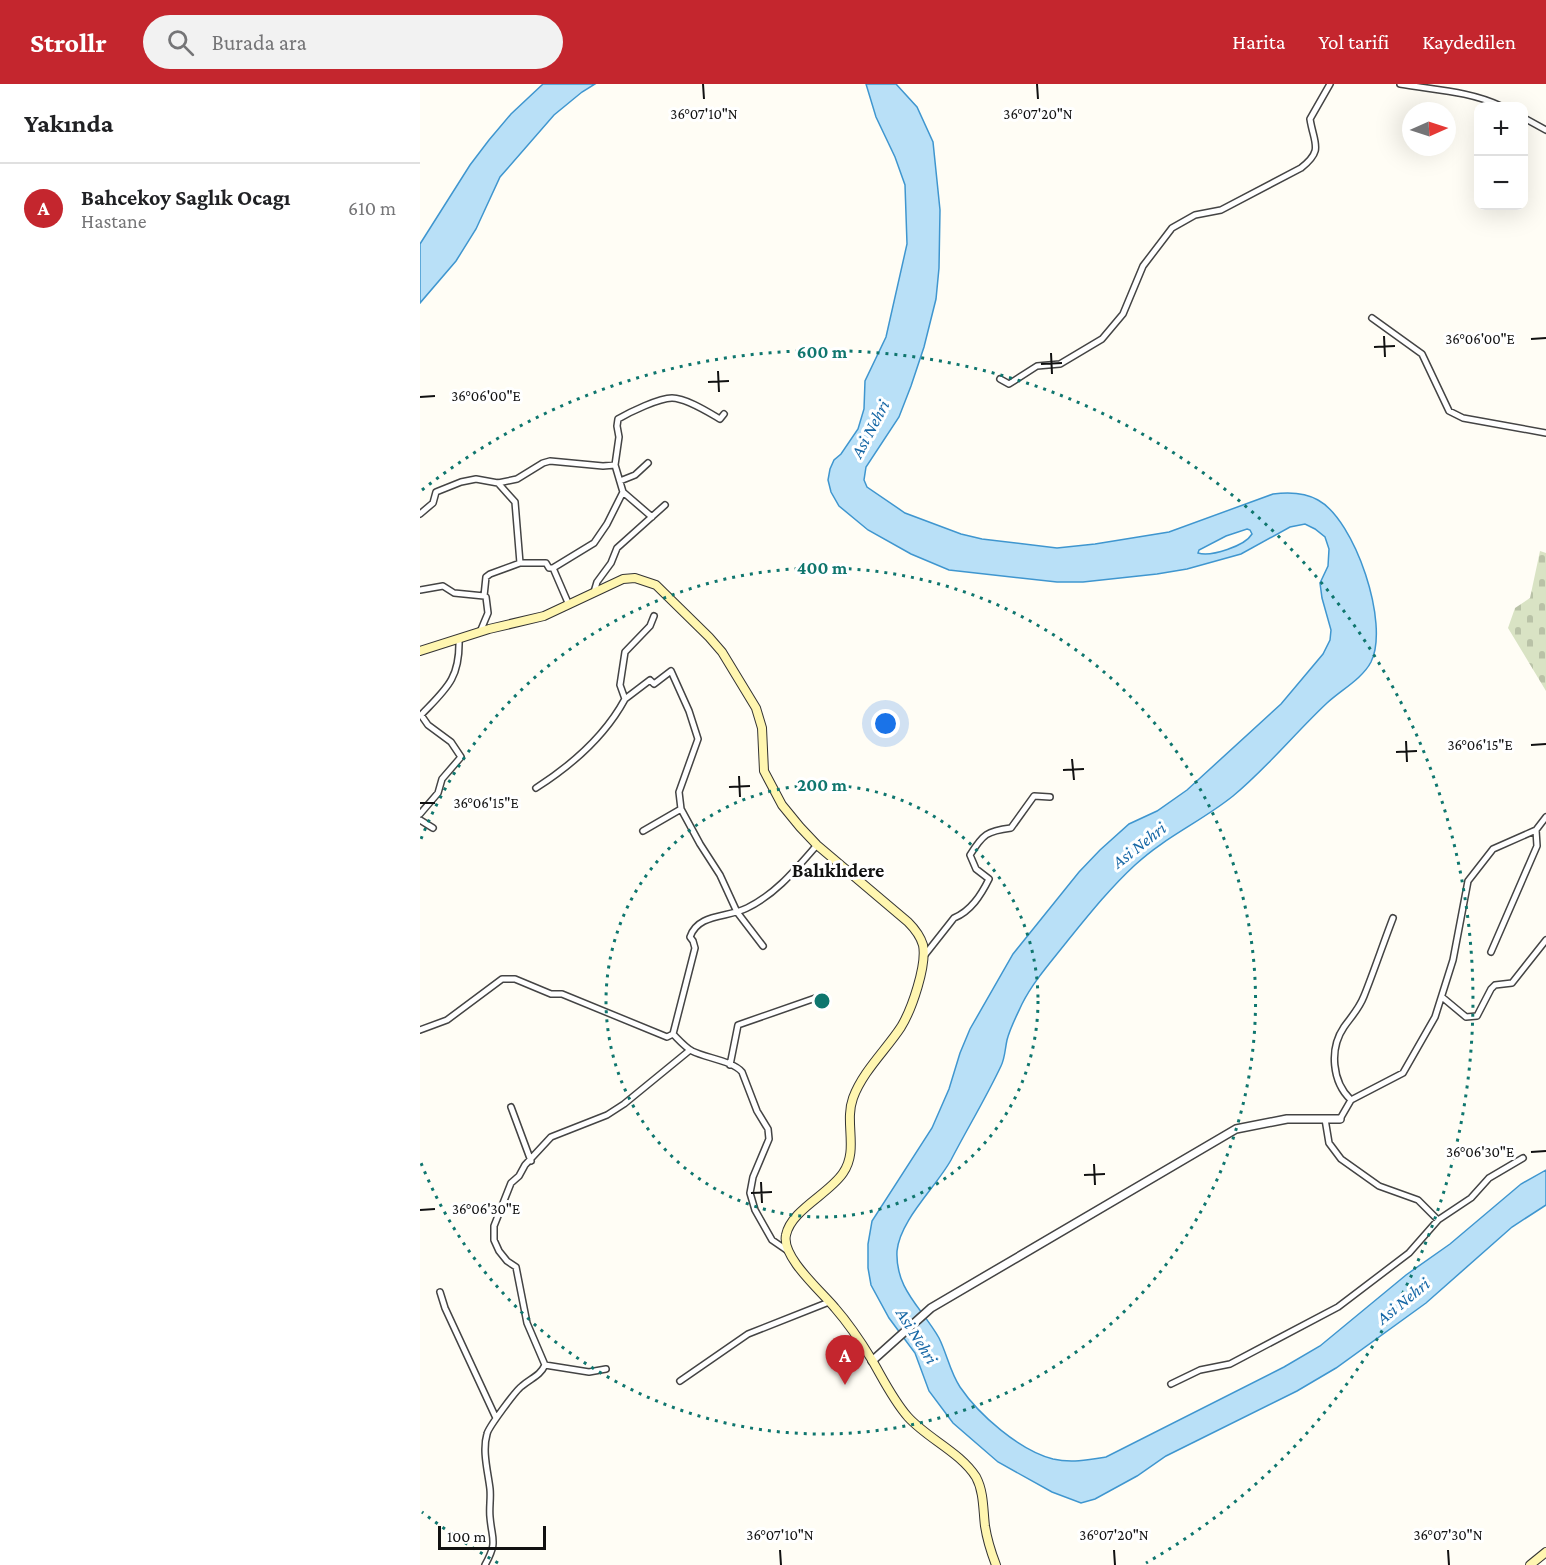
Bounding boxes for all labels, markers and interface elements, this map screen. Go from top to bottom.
search box [143,15,563,69]
icon: search [164,26,197,59]
text: Strollr [30,27,107,58]
text: Burada ara [212,30,307,55]
text: Harita [1232,30,1285,54]
text: Yol tarifi [1318,30,1389,54]
text: Kaydedilen [1422,30,1516,54]
north arrow [1402,102,1456,156]
map controls [1474,102,1528,210]
button: + [1474,102,1528,156]
text: 36°07'10"N [670,106,738,122]
text: 36°07'20"N [1003,106,1073,122]
text: Yakında [24,109,113,138]
button: − [1474,156,1528,210]
text: Bahcekoy Saglık Ocagı [81,185,290,210]
text: A [38,197,49,219]
text: 610 m [348,197,396,219]
text: Hastane [81,210,147,232]
text: 36°06'00"E [1445,331,1515,347]
text: 600 m [797,342,848,362]
text: 36°06'00"E [451,388,521,404]
water label: Asi Nehri [846,397,894,462]
text: 400 m [797,558,848,578]
your location [871,709,900,738]
text: 36°06'15"E [1447,737,1513,753]
text: 200 m [797,775,848,795]
text: 36°06'15"E [453,795,519,811]
water label: Asi Nehri [1107,818,1170,873]
district label: Balıklıdere [792,859,884,881]
centre of rings [812,991,832,1011]
text: 36°06'30"E [1446,1144,1514,1160]
text: 36°06'30"E [452,1201,520,1217]
water label: Asi Nehri [1372,1274,1434,1329]
water label: Asi Nehri [891,1303,942,1368]
pin: A [826,1336,864,1385]
scale bar [438,1523,546,1550]
text: 36°07'10"N [746,1527,814,1543]
text: 36°07'20"N [1079,1527,1149,1543]
text: 36°07'30"N [1413,1527,1483,1543]
text: 100 m [447,1528,486,1545]

